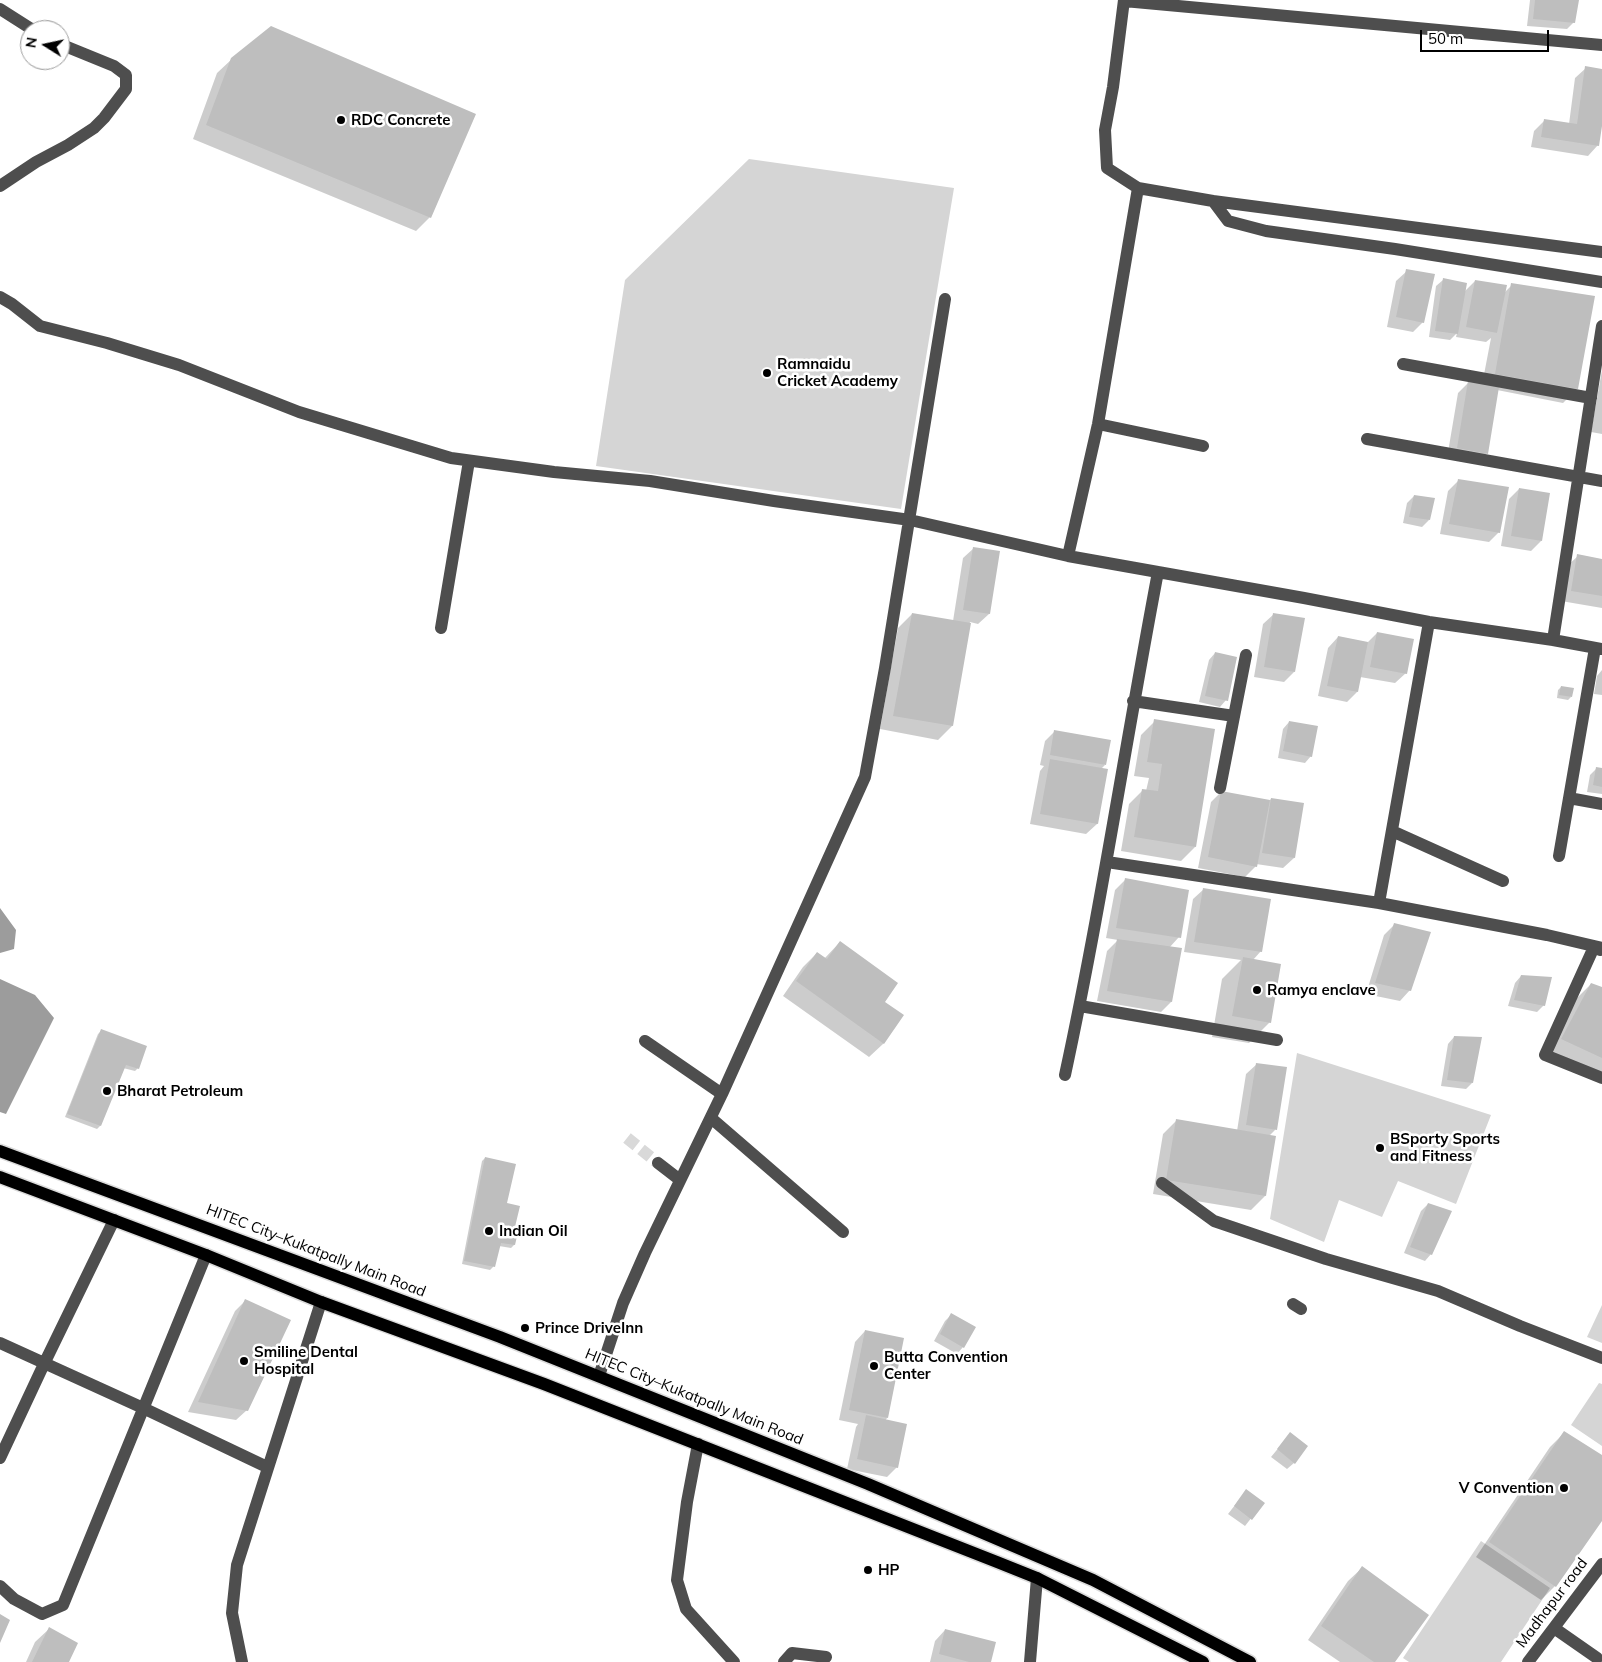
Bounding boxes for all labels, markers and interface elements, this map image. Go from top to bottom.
north arrow [20,20,70,70]
scale bar [1422,20,1551,52]
text: 50 m [1428,29,1463,48]
text: N [21,36,41,49]
place label: RDC Concrete [351,111,450,129]
marker: RDC Concrete [335,114,347,126]
place label: Ramnaidu Cricket Academy [777,355,898,390]
marker: Ramnaidu Cricket Academy [761,367,773,379]
place label: Ramya enclave [1267,981,1376,999]
marker: Ramya enclave [1251,984,1263,996]
place label: Bharat Petroleum [117,1082,243,1100]
marker: Bharat Petroleum [101,1085,113,1097]
place label: BSporty Sports and Fitness [1390,1130,1500,1165]
marker: BSporty Sports and Fitness [1374,1142,1386,1154]
street label: HITEC City–Kukatpally Main Road [204,1201,428,1301]
place label: Indian Oil [499,1222,568,1240]
marker: Indian Oil [483,1225,495,1237]
place label: Prince DriveInn [535,1319,643,1337]
marker: Prince DriveInn [519,1322,531,1334]
place label: Smiline Dental Hospital [254,1343,358,1378]
street label: HITEC City–Kukatpally Main Road [582,1345,806,1449]
place label: Butta Convention Center [884,1348,1008,1383]
marker: Smiline Dental Hospital [238,1355,250,1367]
marker: Butta Convention Center [868,1360,880,1372]
place label: V Convention [1459,1479,1554,1497]
marker: V Convention [1558,1482,1570,1494]
street label: Madhapur road [1512,1555,1592,1651]
place label: HP [878,1561,900,1579]
marker: HP [862,1564,874,1576]

